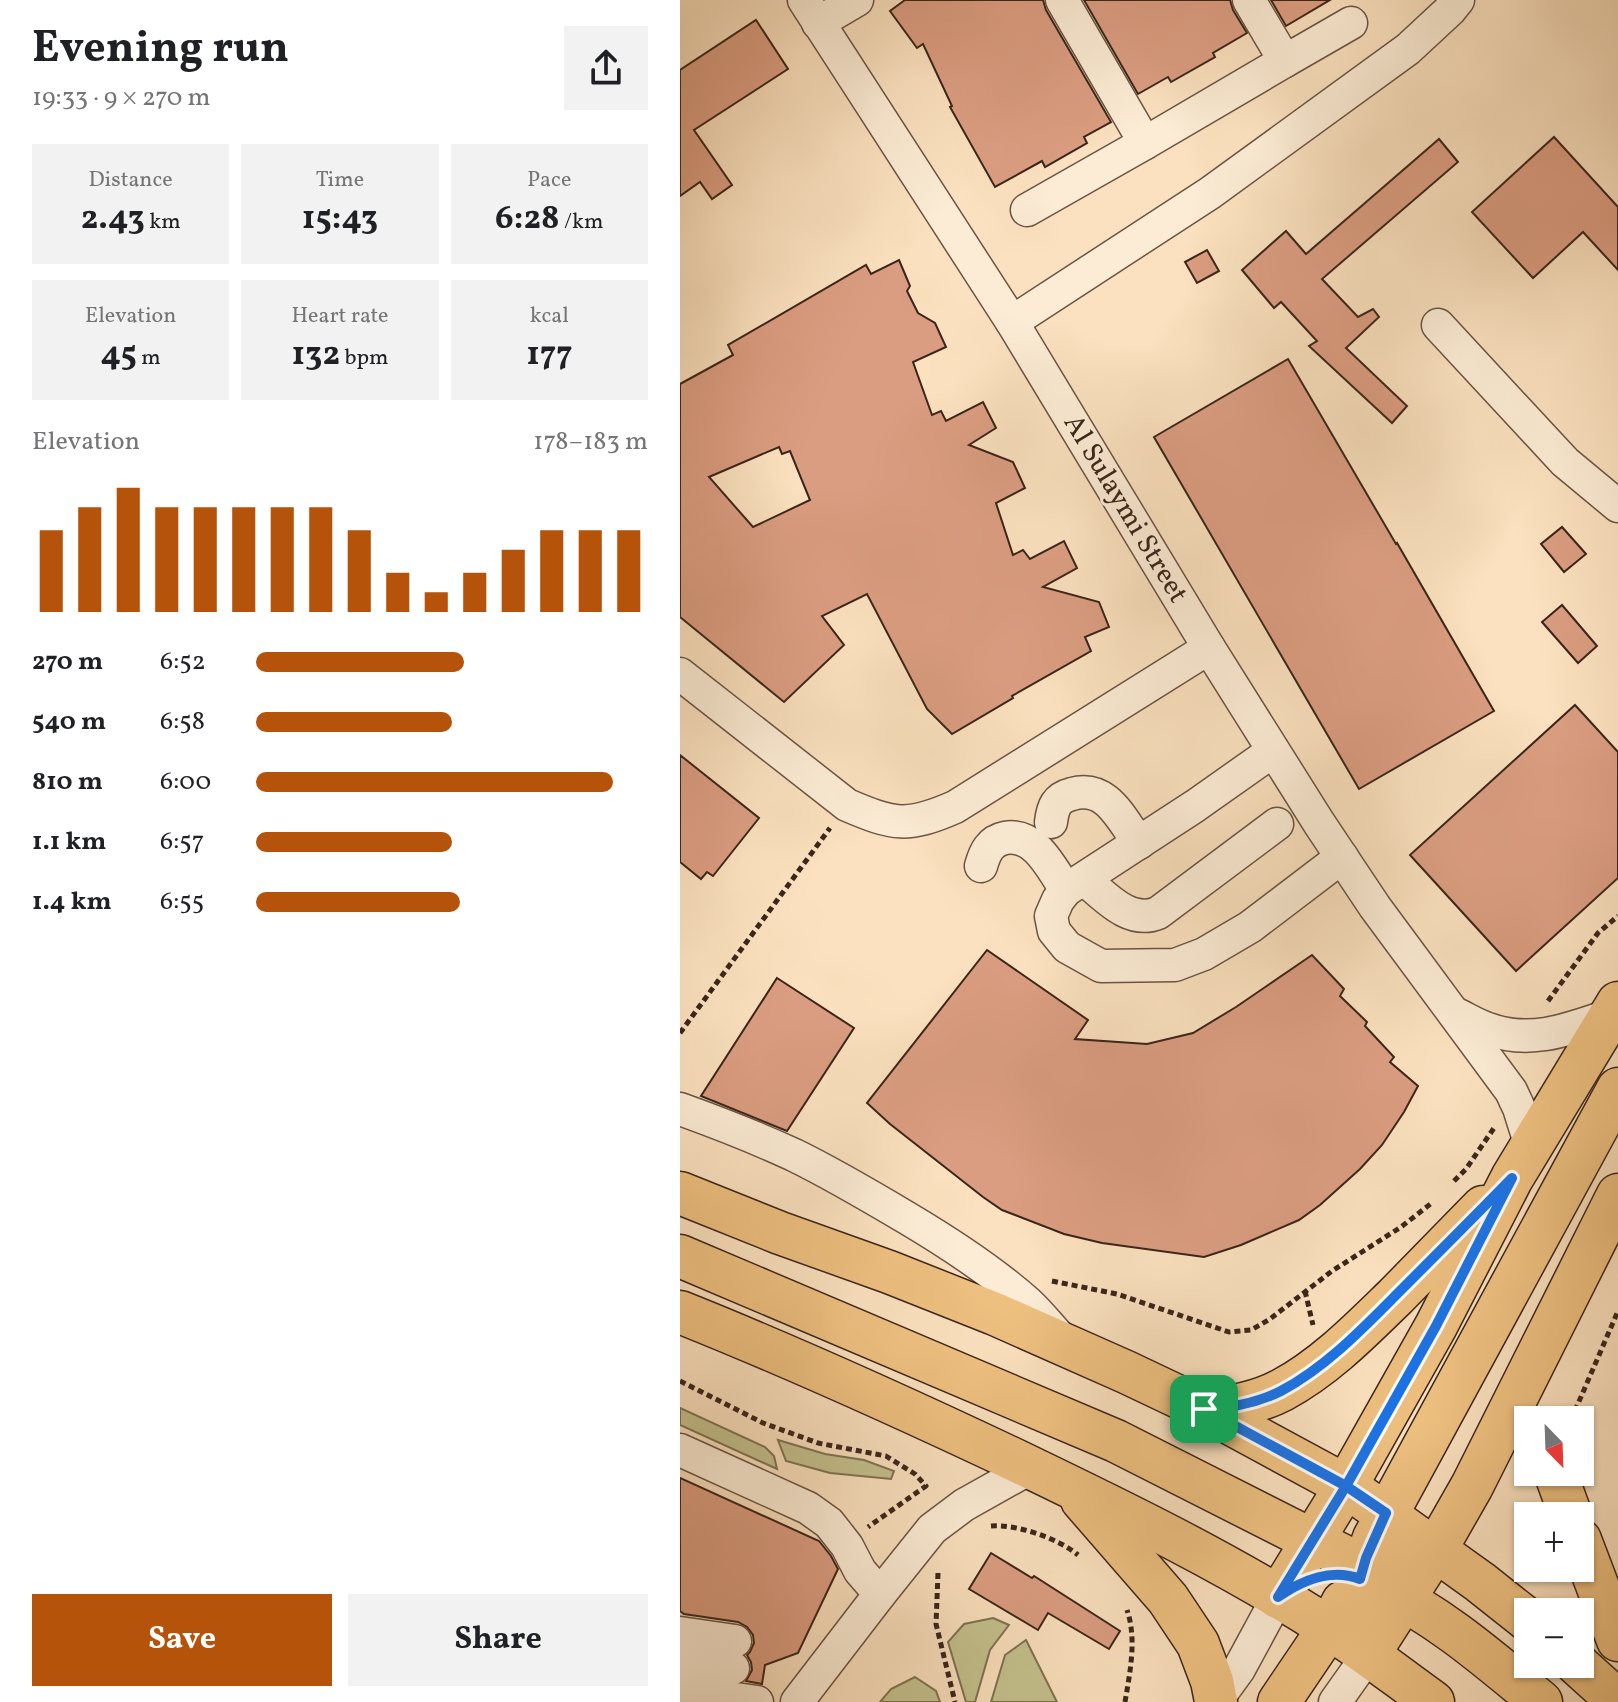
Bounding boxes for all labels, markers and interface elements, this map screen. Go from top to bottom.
text: Evening run [32,19,289,80]
button: share [564,26,648,110]
text: 19:33 · 9 × 270 m [32,80,211,116]
text: Distance [89,165,173,196]
text: Time [316,165,364,196]
text: Pace [527,165,571,196]
text: 2.43 [81,196,145,243]
text: 15:43 [302,196,378,243]
text: 6:28 [495,196,560,243]
text: km [145,207,181,238]
text: /km [560,207,604,238]
text: Elevation [85,301,176,332]
text: Heart rate [291,301,389,332]
text: kcal [530,301,569,332]
text: 45 [100,332,137,379]
text: 132 [291,332,340,379]
text: 177 [526,332,572,379]
text: m [137,343,161,374]
text: bpm [340,343,389,374]
street label: Al Sulaymi Street [1053,407,1197,611]
text: Elevation [32,424,140,460]
text: 178–183 m [533,424,648,460]
text: 270 m [32,644,103,680]
text: 6:52 [160,644,206,680]
text: 540 m [32,704,106,740]
text: 6:58 [160,704,205,740]
text: 810 m [32,764,103,800]
text: 6:00 [160,764,211,800]
text: 1.1 km [32,824,106,860]
text: 6:57 [160,824,204,860]
text: 1.4 km [32,884,112,920]
text: 6:55 [160,884,204,920]
pin [1170,1375,1238,1443]
icon: arrive [1182,1387,1226,1431]
north arrow [1514,1406,1594,1486]
map controls [1514,1406,1594,1678]
button: + [1514,1502,1594,1582]
button: Save [32,1594,332,1686]
button: Share [348,1594,648,1686]
button: − [1514,1598,1594,1678]

